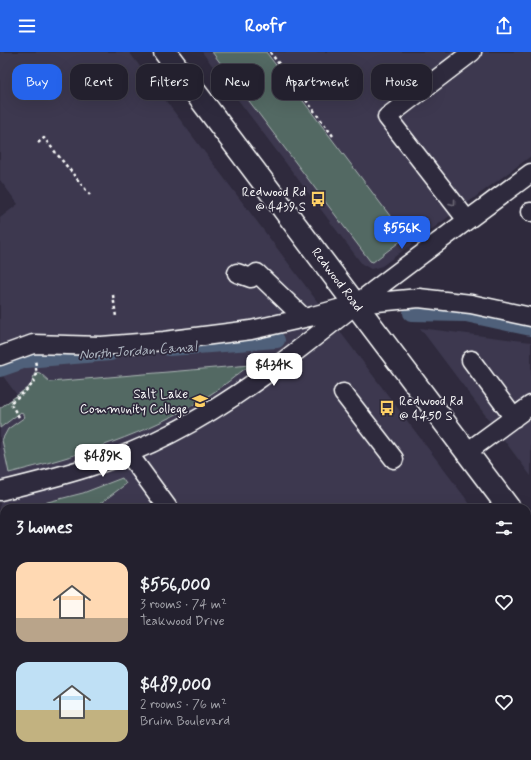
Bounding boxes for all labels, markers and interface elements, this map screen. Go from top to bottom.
text: Roofr [245,14,286,38]
icon: menu [16,15,38,37]
icon: share [493,15,515,37]
chip: Buy [12,64,62,100]
chip: Rent [70,64,128,100]
chip: Filters [136,64,203,100]
chip: New [211,64,264,100]
chip: Apartment [272,64,363,100]
chip: House [371,64,432,100]
place label: Redwood Rd @ 4439 S [242,184,306,216]
bus stop icon: Redwood Rd @ 4439 S [309,190,327,208]
one-way arrow [448,198,455,205]
pin: $556K [374,216,430,250]
text: $556K [383,220,421,237]
street label: Redwood Road [307,244,367,316]
water label: North Jordan Canal [78,338,199,364]
pin: $434K [246,353,302,387]
text: $434K [255,357,293,374]
place label: Salt Lake Community College [80,386,188,418]
school or university icon: Salt Lake Community College [191,392,209,410]
place label: Redwood Rd @ 4450 S [399,393,463,425]
bus stop icon: Redwood Rd @ 4450 S [378,399,396,417]
pin: $489K [75,444,131,478]
text: $489K [84,448,122,465]
text: 3 homes [16,517,73,539]
icon: filters [493,517,515,539]
text: $556,000 [140,574,210,596]
icon: home [48,578,96,626]
icon: heart [493,591,515,613]
text: 3 rooms · 74 m² [140,596,227,613]
text: Teakwood Drive [140,613,225,630]
text: $489,000 [140,674,211,696]
icon: home [48,678,96,726]
icon: heart [493,691,515,713]
text: 2 rooms · 76 m² [140,696,227,713]
text: Bruin Boulevard [140,713,230,730]

